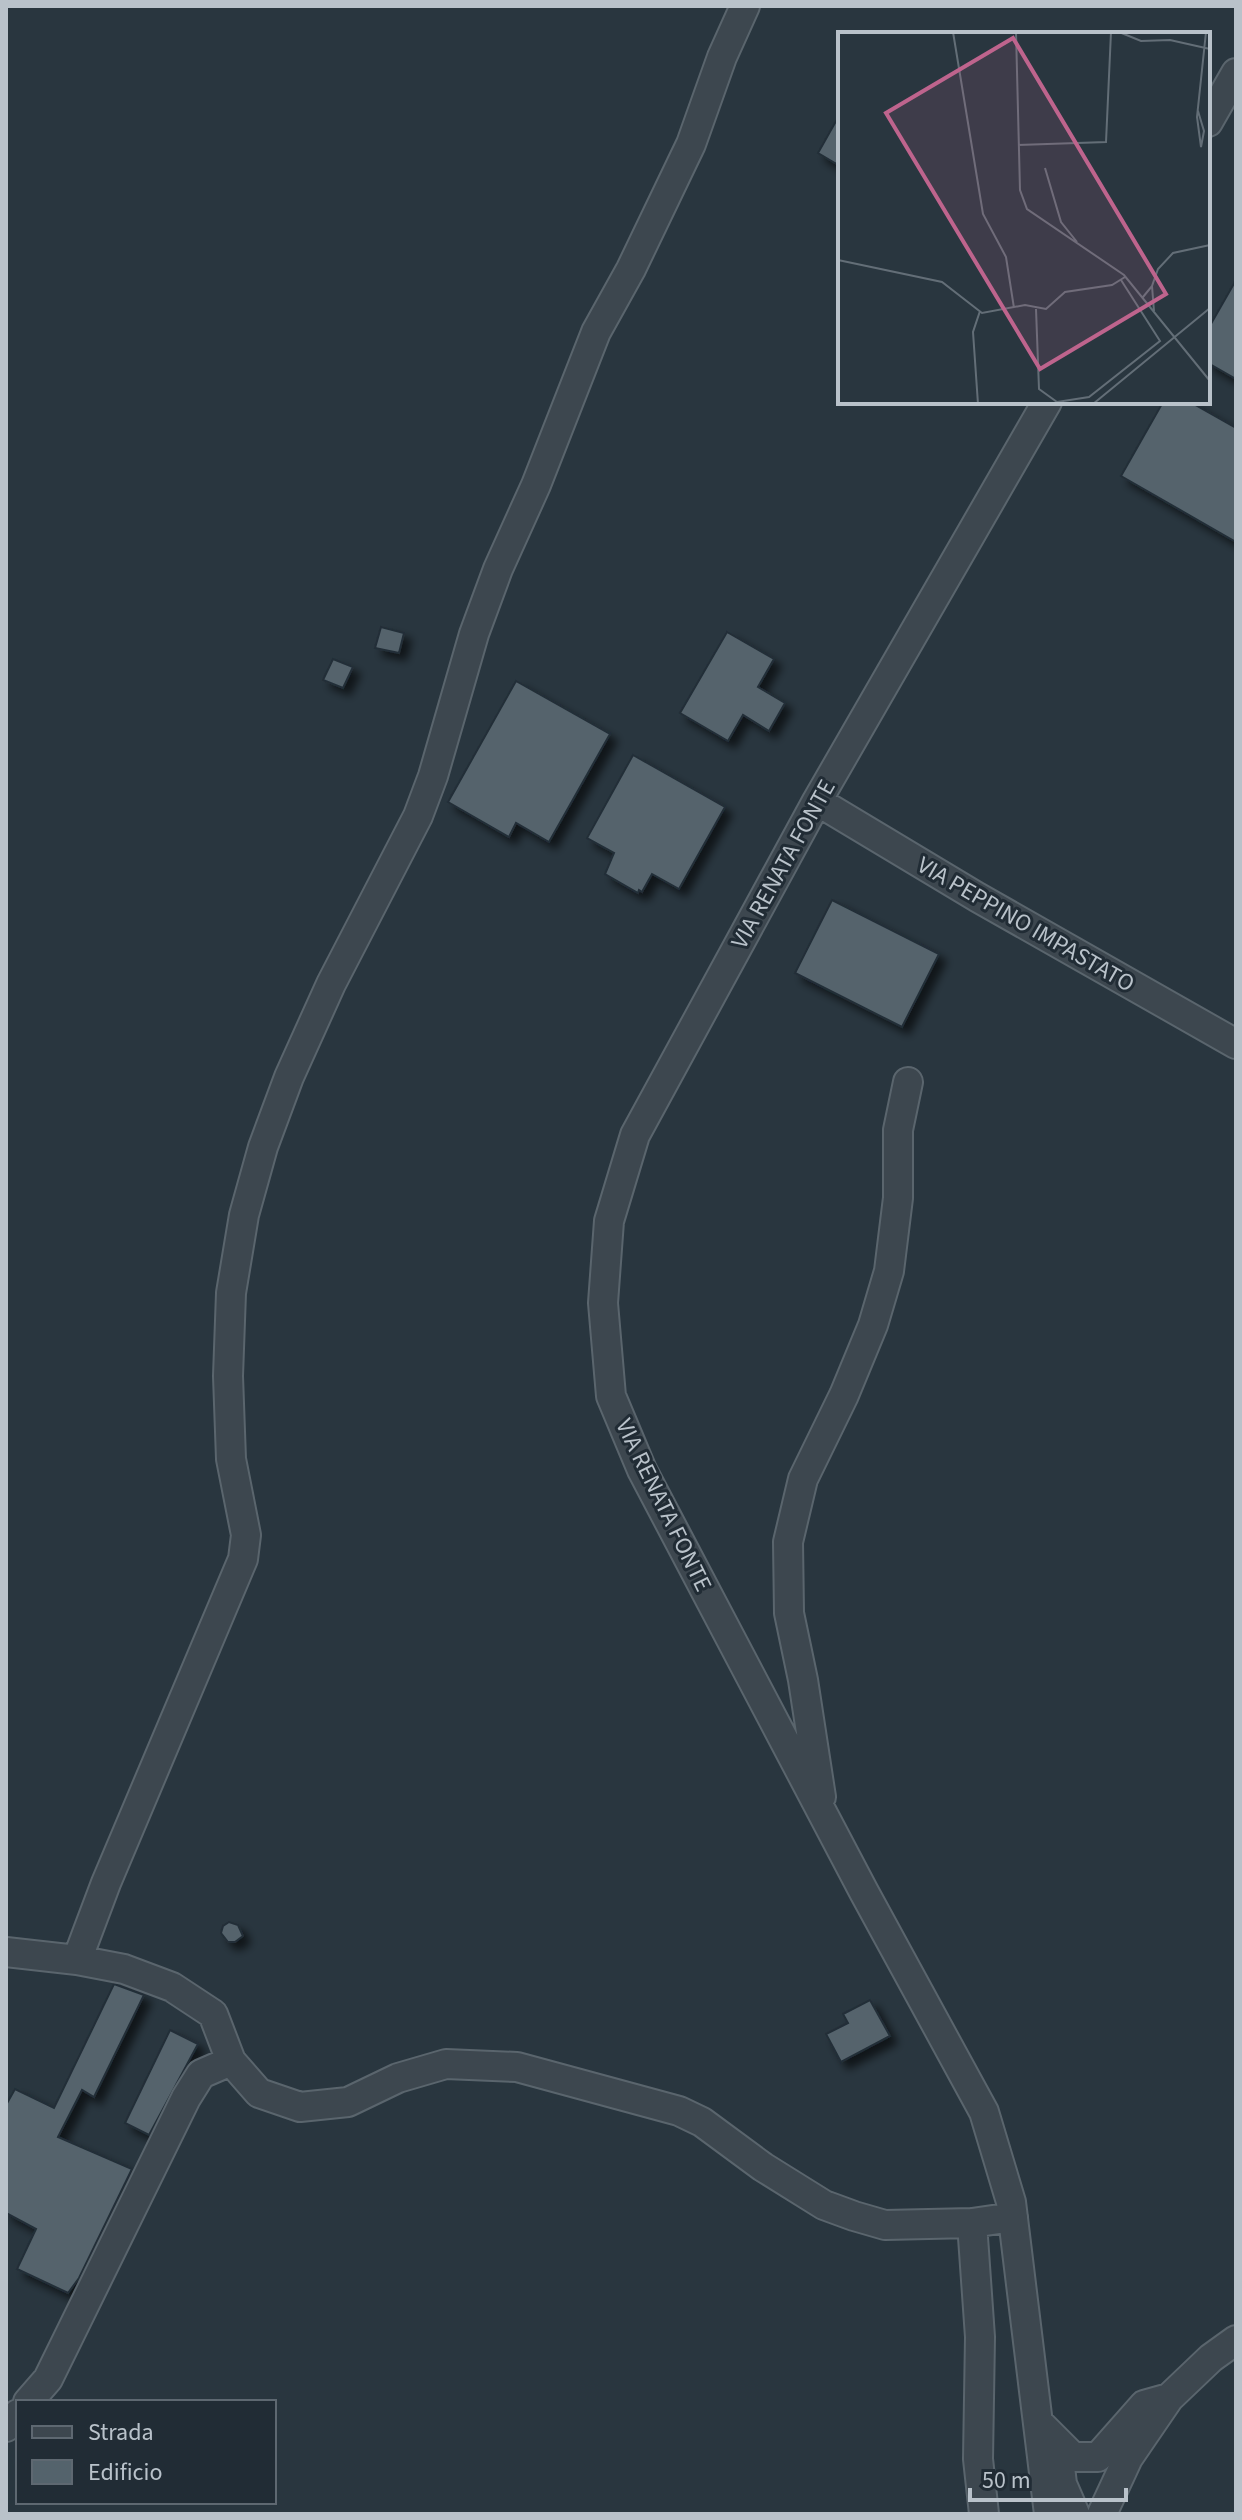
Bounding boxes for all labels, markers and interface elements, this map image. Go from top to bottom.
inset map [838,32,1210,404]
street label: VIA RENATA FONTE [722,773,844,955]
street label: VIA PEPPINO IMPASTATO [911,848,1141,1001]
street label: VIA RENATA FONTE [607,1413,721,1598]
legend [16,2400,276,2504]
text: Strada [88,2415,154,2450]
scale bar [970,2452,1126,2502]
text: Edificio [88,2455,162,2490]
text: 50 m [982,2463,1031,2498]

